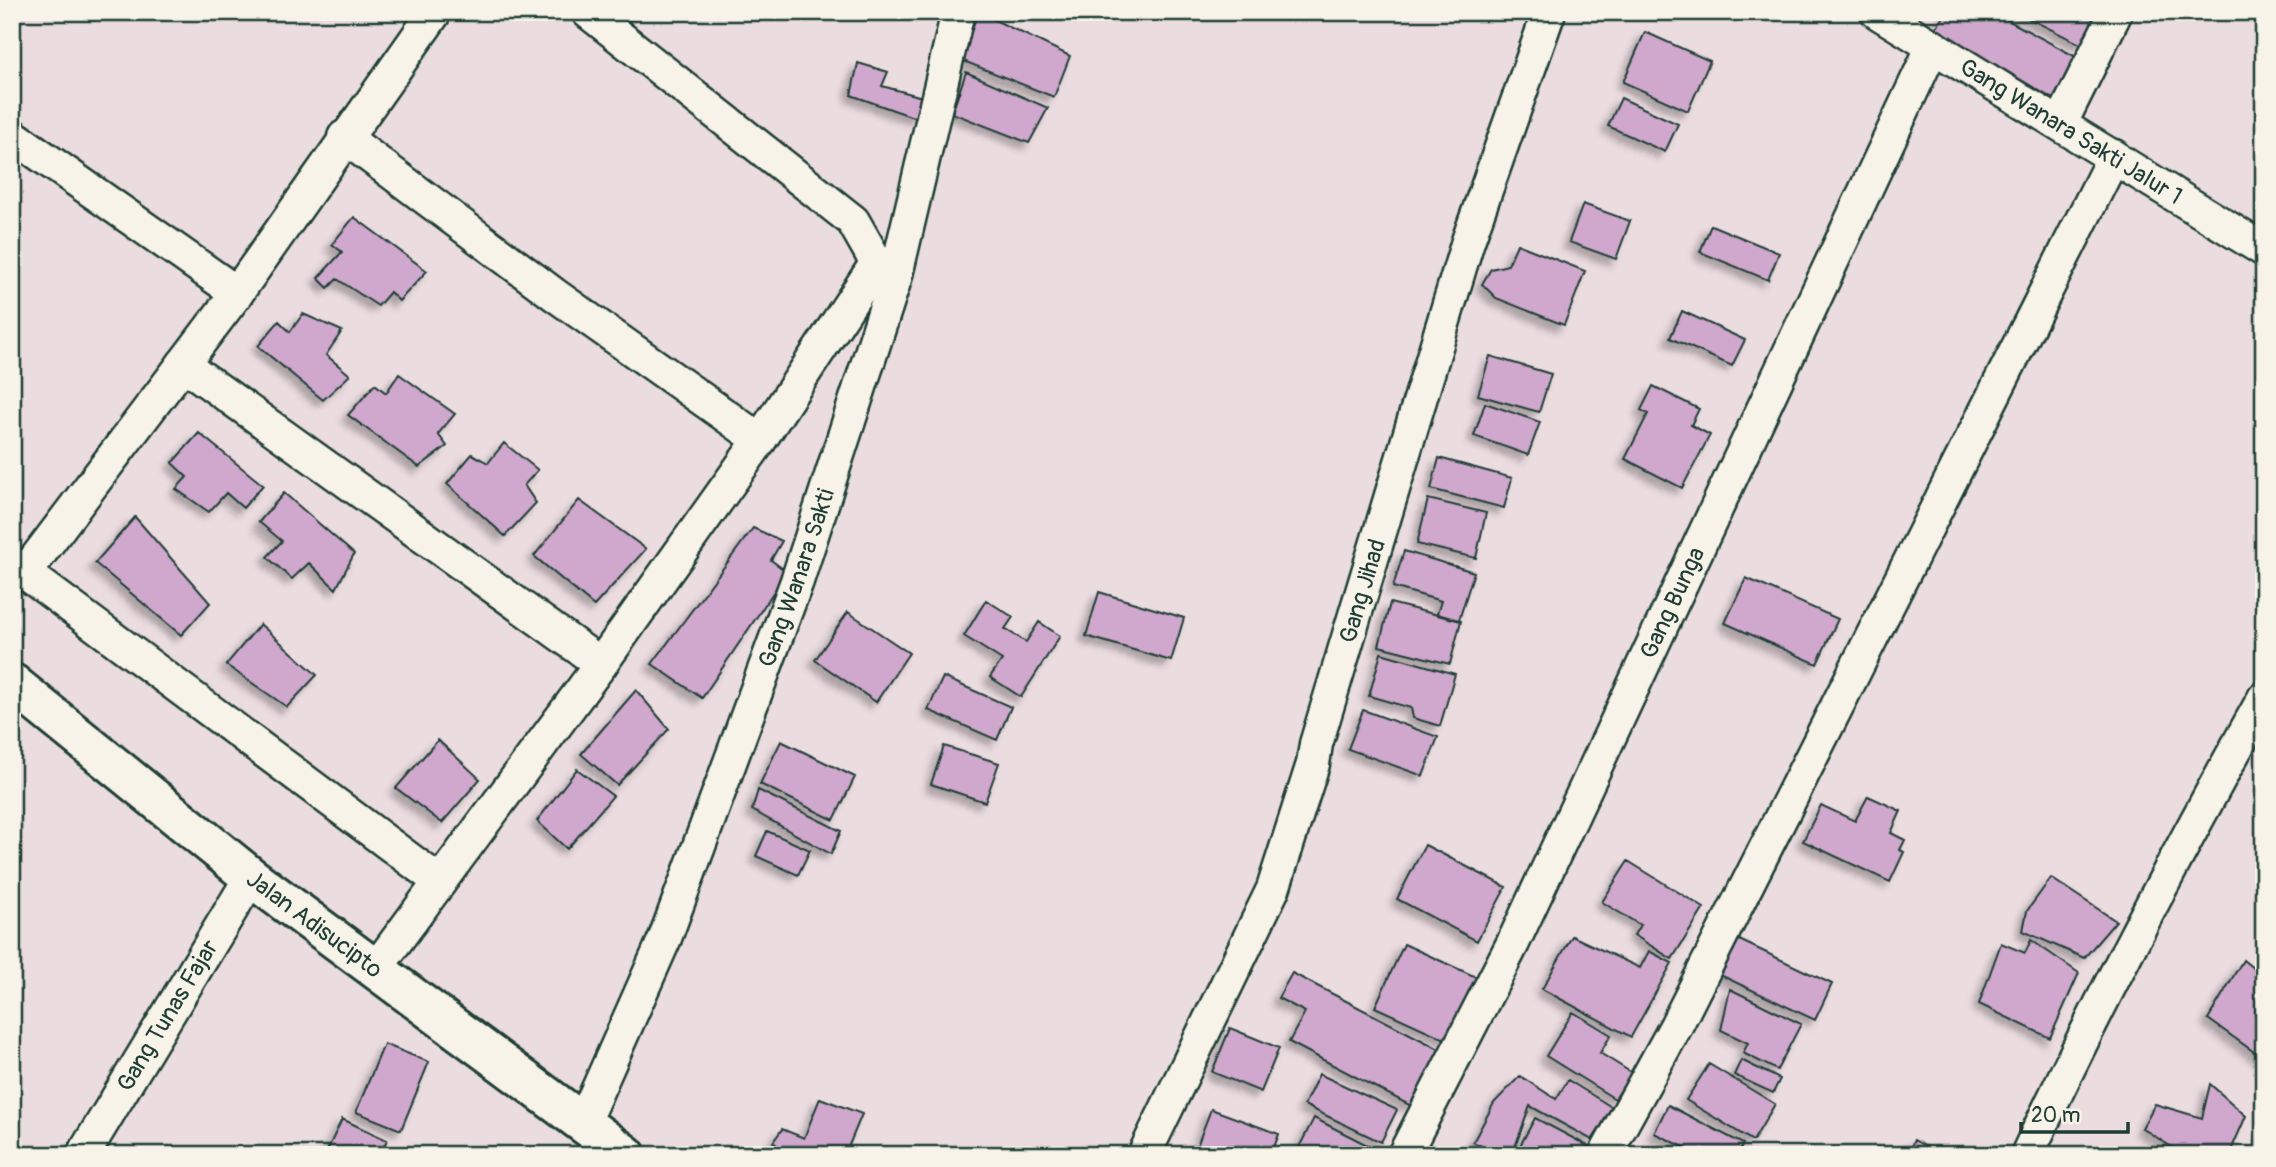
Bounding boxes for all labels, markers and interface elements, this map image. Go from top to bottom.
street label: Gang Wanara Sakti Jalur 1 [1955,52,2188,211]
street label: Gang Wanara Sakti [752,485,841,671]
street label: Gang Jihad [1333,535,1392,646]
street label: Gang Bunga [1634,542,1711,663]
street label: Jalan Adisucipto [241,864,388,984]
street label: Gang Tunas Fajar [110,934,224,1097]
scale bar [2021,1090,2127,1134]
text: 20 m [2031,1102,2080,1129]

